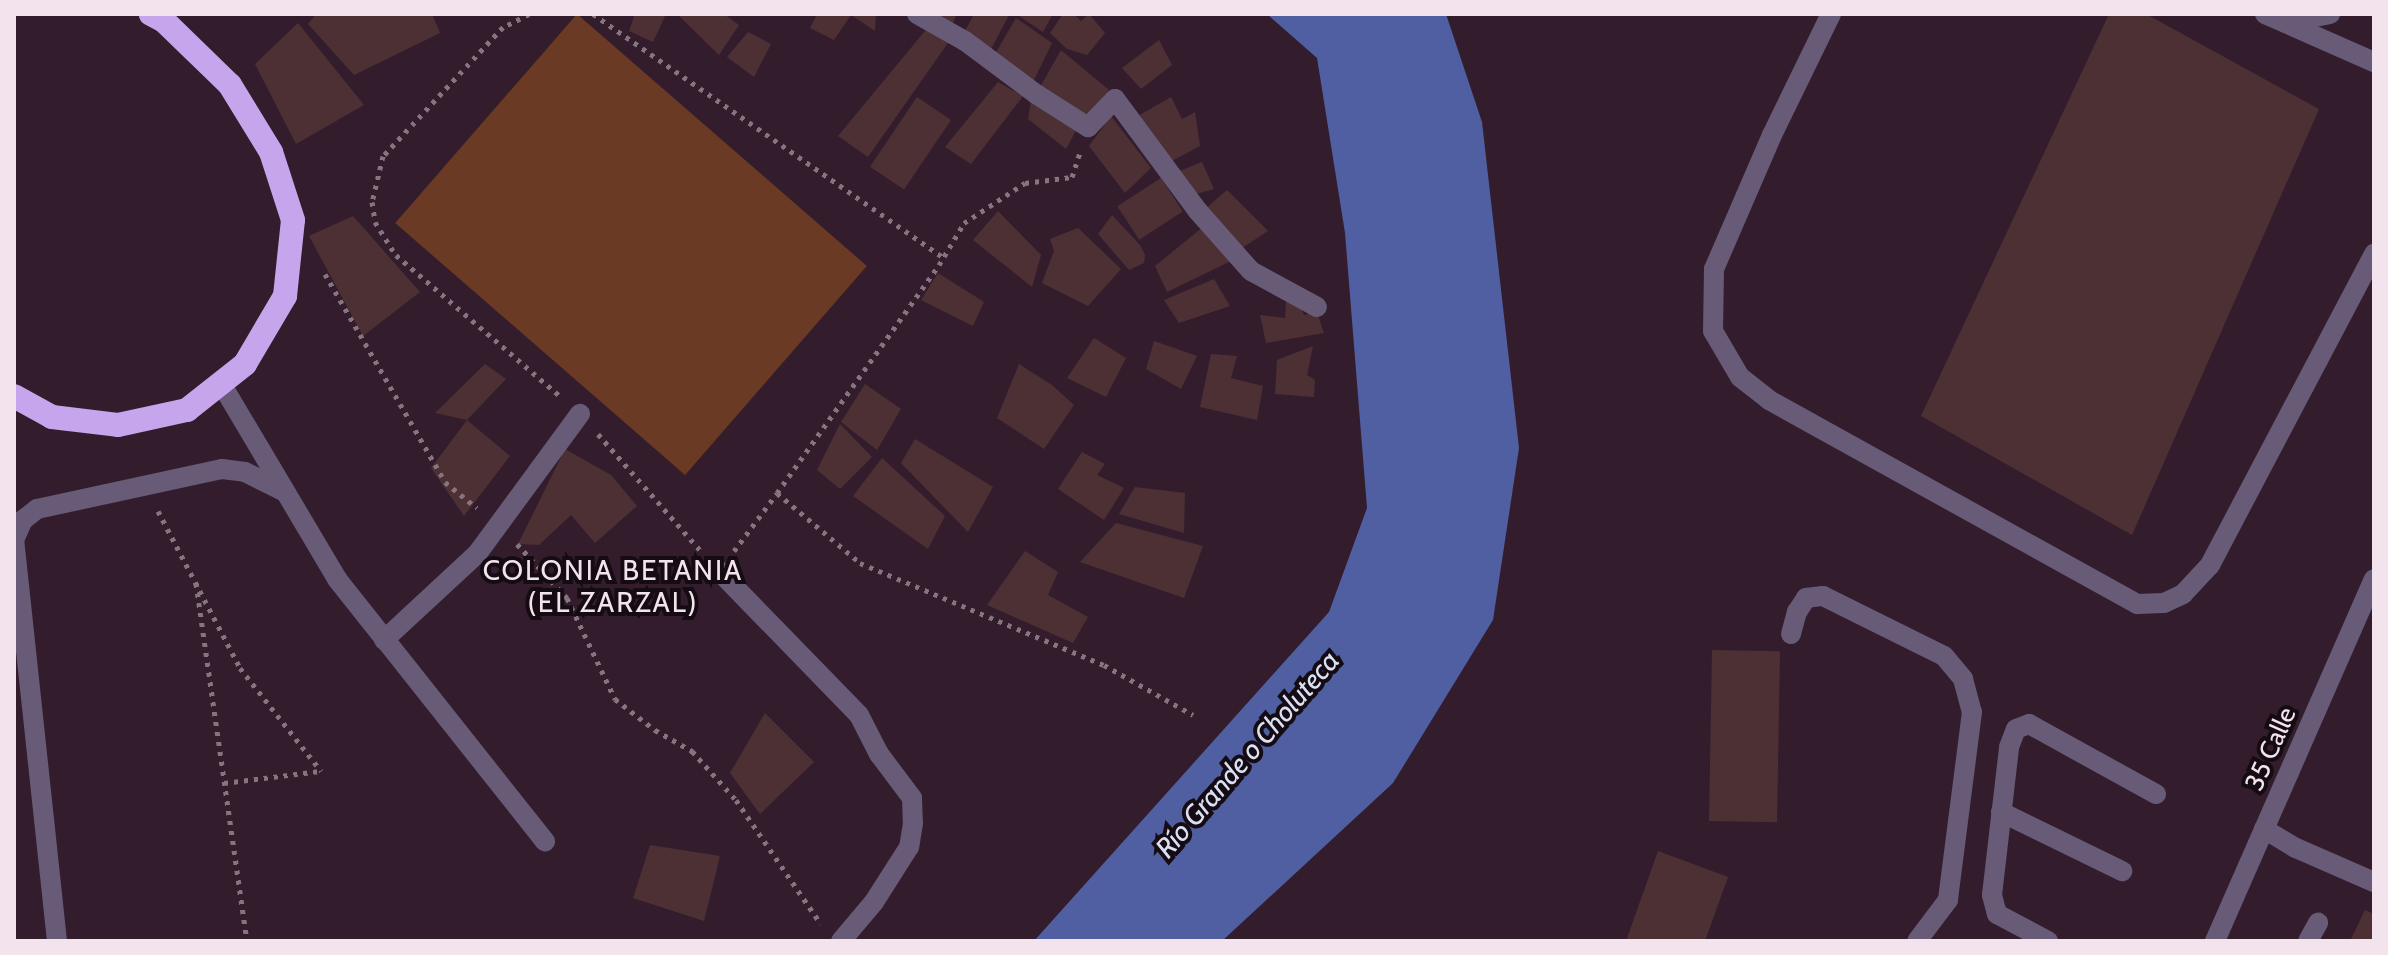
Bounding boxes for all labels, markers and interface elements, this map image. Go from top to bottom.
district label: COLONIA BETANIA (EL ZARZAL) [483,553,743,619]
water label: Río Grande o Choluteca [1148,644,1346,864]
street label: 35 Calle [2239,702,2303,796]

